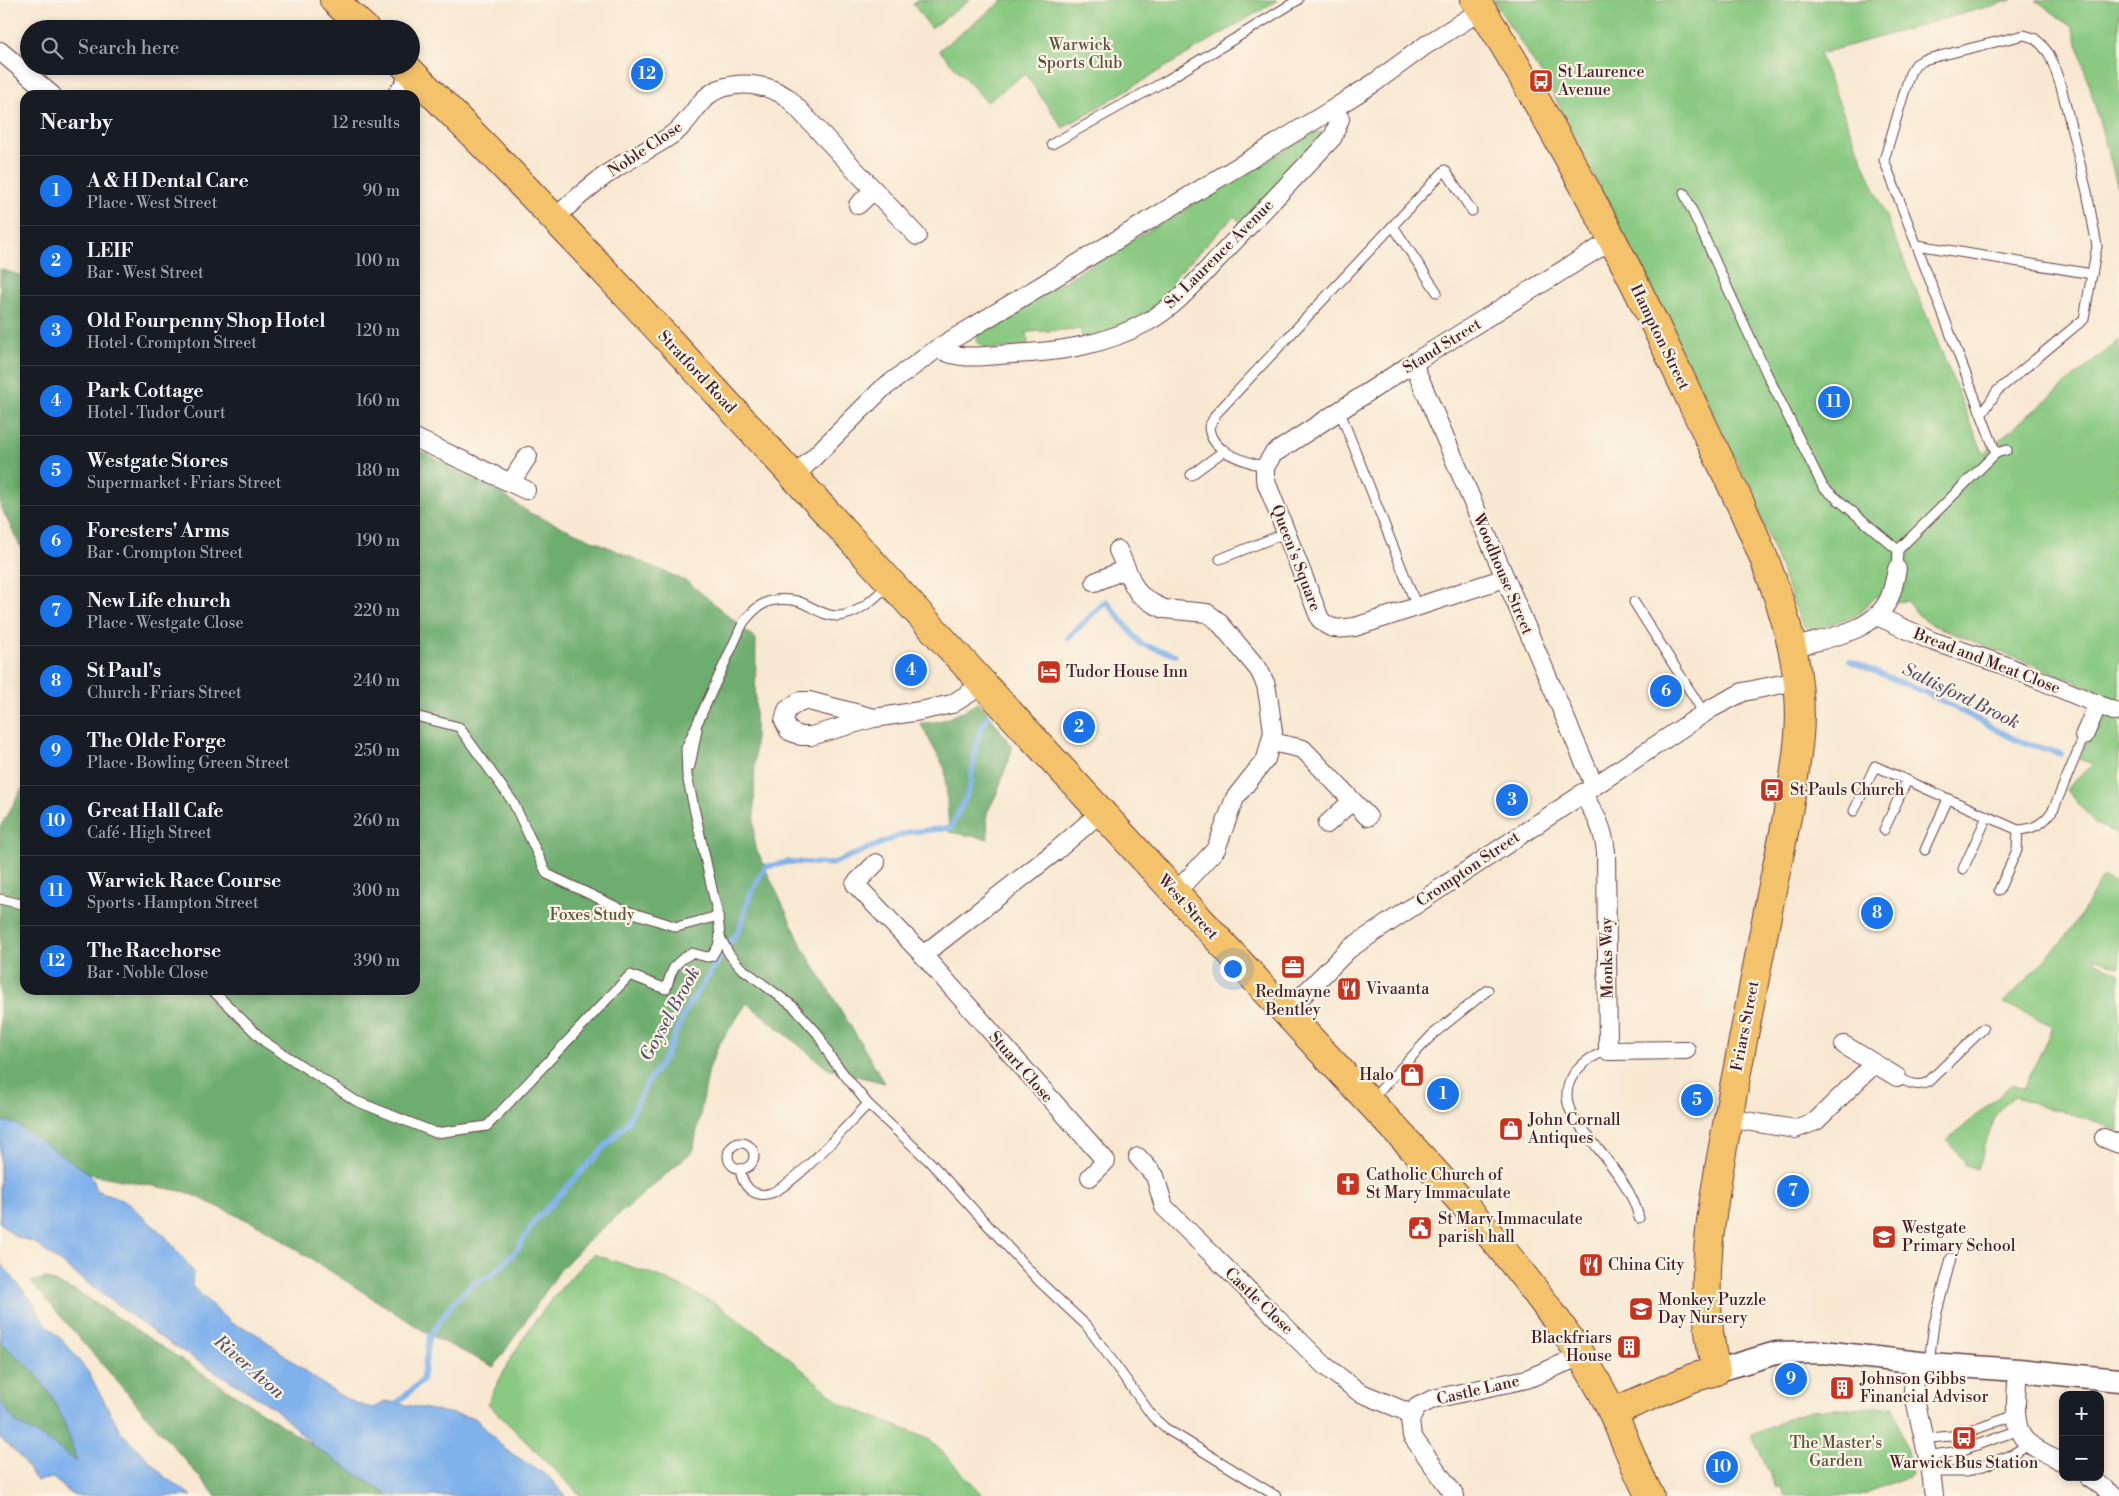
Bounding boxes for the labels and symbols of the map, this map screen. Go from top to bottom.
park label: Warwick Sports Club [1038,35,1122,73]
pin: 12 [631,55,663,93]
place label: St Laurence Avenue [1557,62,1645,100]
bus stop icon: St Laurence Avenue [1528,68,1554,94]
street label: Noble Close [604,117,686,181]
street label: St. Laurence Avenue [1160,195,1278,313]
street label: Hampton Street [1626,281,1694,393]
street label: Stand Street [1399,314,1485,378]
street label: Stratford Road [653,326,741,418]
pin: 11 [1818,383,1850,421]
street label: Queen's Square [1267,502,1325,614]
street label: Woodhouse Street [1468,509,1538,638]
street label: Bread and Meat Close [1910,623,2063,698]
pin: 4 [895,651,927,689]
water label: Saltisford Brook [1899,658,2023,734]
hotel icon: Tudor House Inn [1036,659,1062,685]
place label: Tudor House Inn [1066,662,1188,682]
pin: 6 [1650,672,1682,710]
pin: 2 [1063,708,1095,746]
bus stop icon: St Pauls Church [1759,777,1785,803]
place label: St Pauls Church [1790,780,1905,800]
pin: 3 [1496,781,1528,819]
street label: Crompton Street [1412,827,1524,911]
street label: West Street [1153,869,1223,944]
pin: 8 [1861,894,1893,932]
park label: Foxes Study [549,905,635,925]
street label: Monks Way [1596,917,1618,999]
office icon: Redmayne Bentley [1280,954,1306,980]
your location [1220,956,1246,982]
water label: Goysel Brook [635,963,705,1065]
restaurant icon: Vivaanta [1336,976,1362,1002]
place label: Vivaanta [1365,979,1430,999]
street label: Friars Street [1726,979,1764,1073]
place label: Redmayne Bentley [1255,982,1331,1020]
street label: Stuart Close [985,1027,1057,1107]
shop icon: Halo [1399,1062,1425,1088]
place label: Halo [1359,1065,1394,1085]
pin: 1 [1427,1075,1459,1113]
pin: 5 [1681,1081,1713,1119]
place label: John Cornall Antiques [1527,1110,1621,1148]
shop icon: John Cornall Antiques [1498,1116,1524,1142]
place label: Catholic Church of St Mary Immaculate [1366,1165,1511,1203]
church icon: Catholic Church of St Mary Immaculate [1335,1171,1361,1197]
pin: 7 [1777,1172,1809,1210]
place label: St Mary Immaculate parish hall [1438,1209,1583,1247]
public building icon: St Mary Immaculate parish hall [1407,1215,1433,1241]
place label: Westgate Primary School [1901,1218,2016,1256]
school or university icon: Westgate Primary School [1871,1224,1897,1250]
restaurant icon: China City [1578,1252,1604,1278]
place label: China City [1608,1255,1684,1275]
street label: Castle Close [1220,1263,1298,1339]
place label: Monkey Puzzle Day Nursery [1658,1290,1766,1328]
school or university icon: Monkey Puzzle Day Nursery [1628,1296,1654,1322]
place label: Blackfriars House [1530,1328,1612,1366]
water label: River Avon [208,1330,290,1404]
building icon: Blackfriars House [1616,1334,1642,1360]
pin: 9 [1775,1360,1807,1398]
place label: Johnson Gibbs Financial Advisor [1859,1369,1989,1407]
street label: Castle Lane [1435,1371,1521,1409]
building icon: Johnson Gibbs Financial Advisor [1829,1375,1855,1401]
bus stop icon: Warwick Bus Station [1951,1425,1977,1451]
park label: The Master's Garden [1790,1433,1882,1471]
pin: 10 [1706,1448,1738,1486]
place label: Warwick Bus Station [1889,1453,2039,1473]

